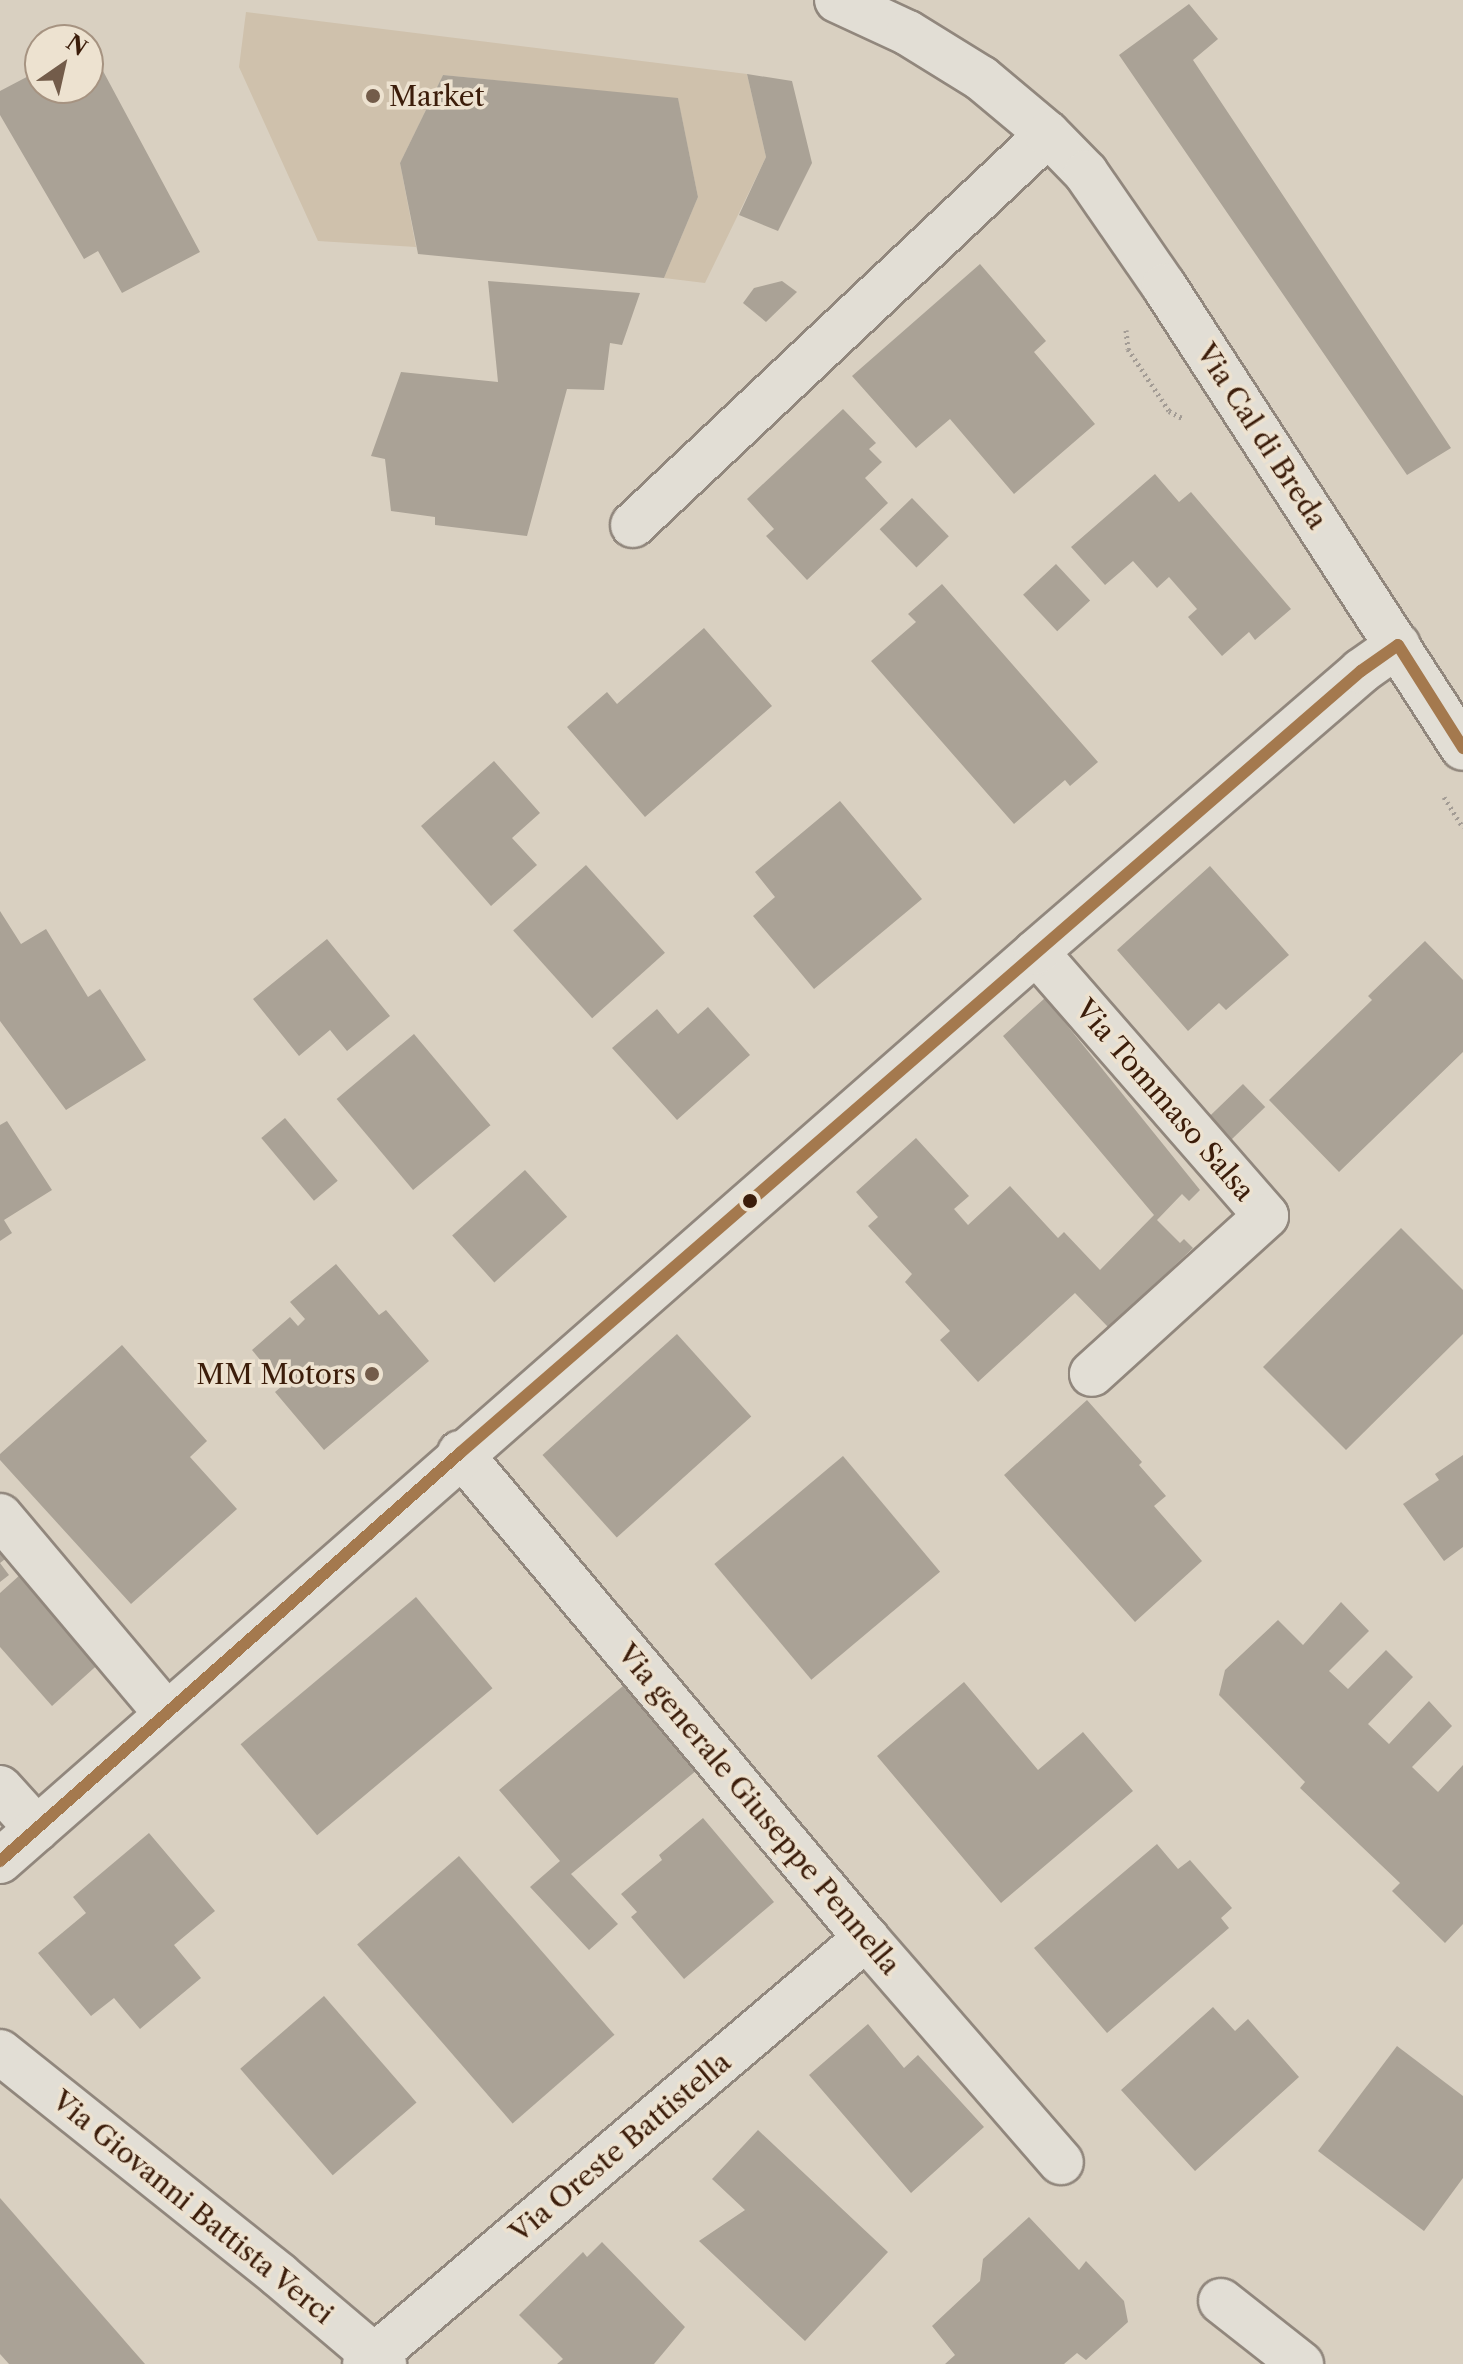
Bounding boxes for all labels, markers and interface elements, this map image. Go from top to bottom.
north arrow [24,24,104,104]
text: N [61,29,92,62]
place label: Market [389,79,484,113]
marker: Market [364,87,382,105]
street label: Via Cal di Breda [1189,337,1335,535]
street label: Via Tommaso Salsa [1068,992,1262,1208]
unlabelled marker [742,1193,758,1209]
place label: MM Motors [196,1357,356,1391]
marker: MM Motors [363,1365,381,1383]
street label: Via generale Giuseppe Pennella [611,1637,907,1981]
street label: Via Oreste Battistella [503,2045,737,2249]
street label: Via Giovanni Battista Verci [45,2083,341,2331]

